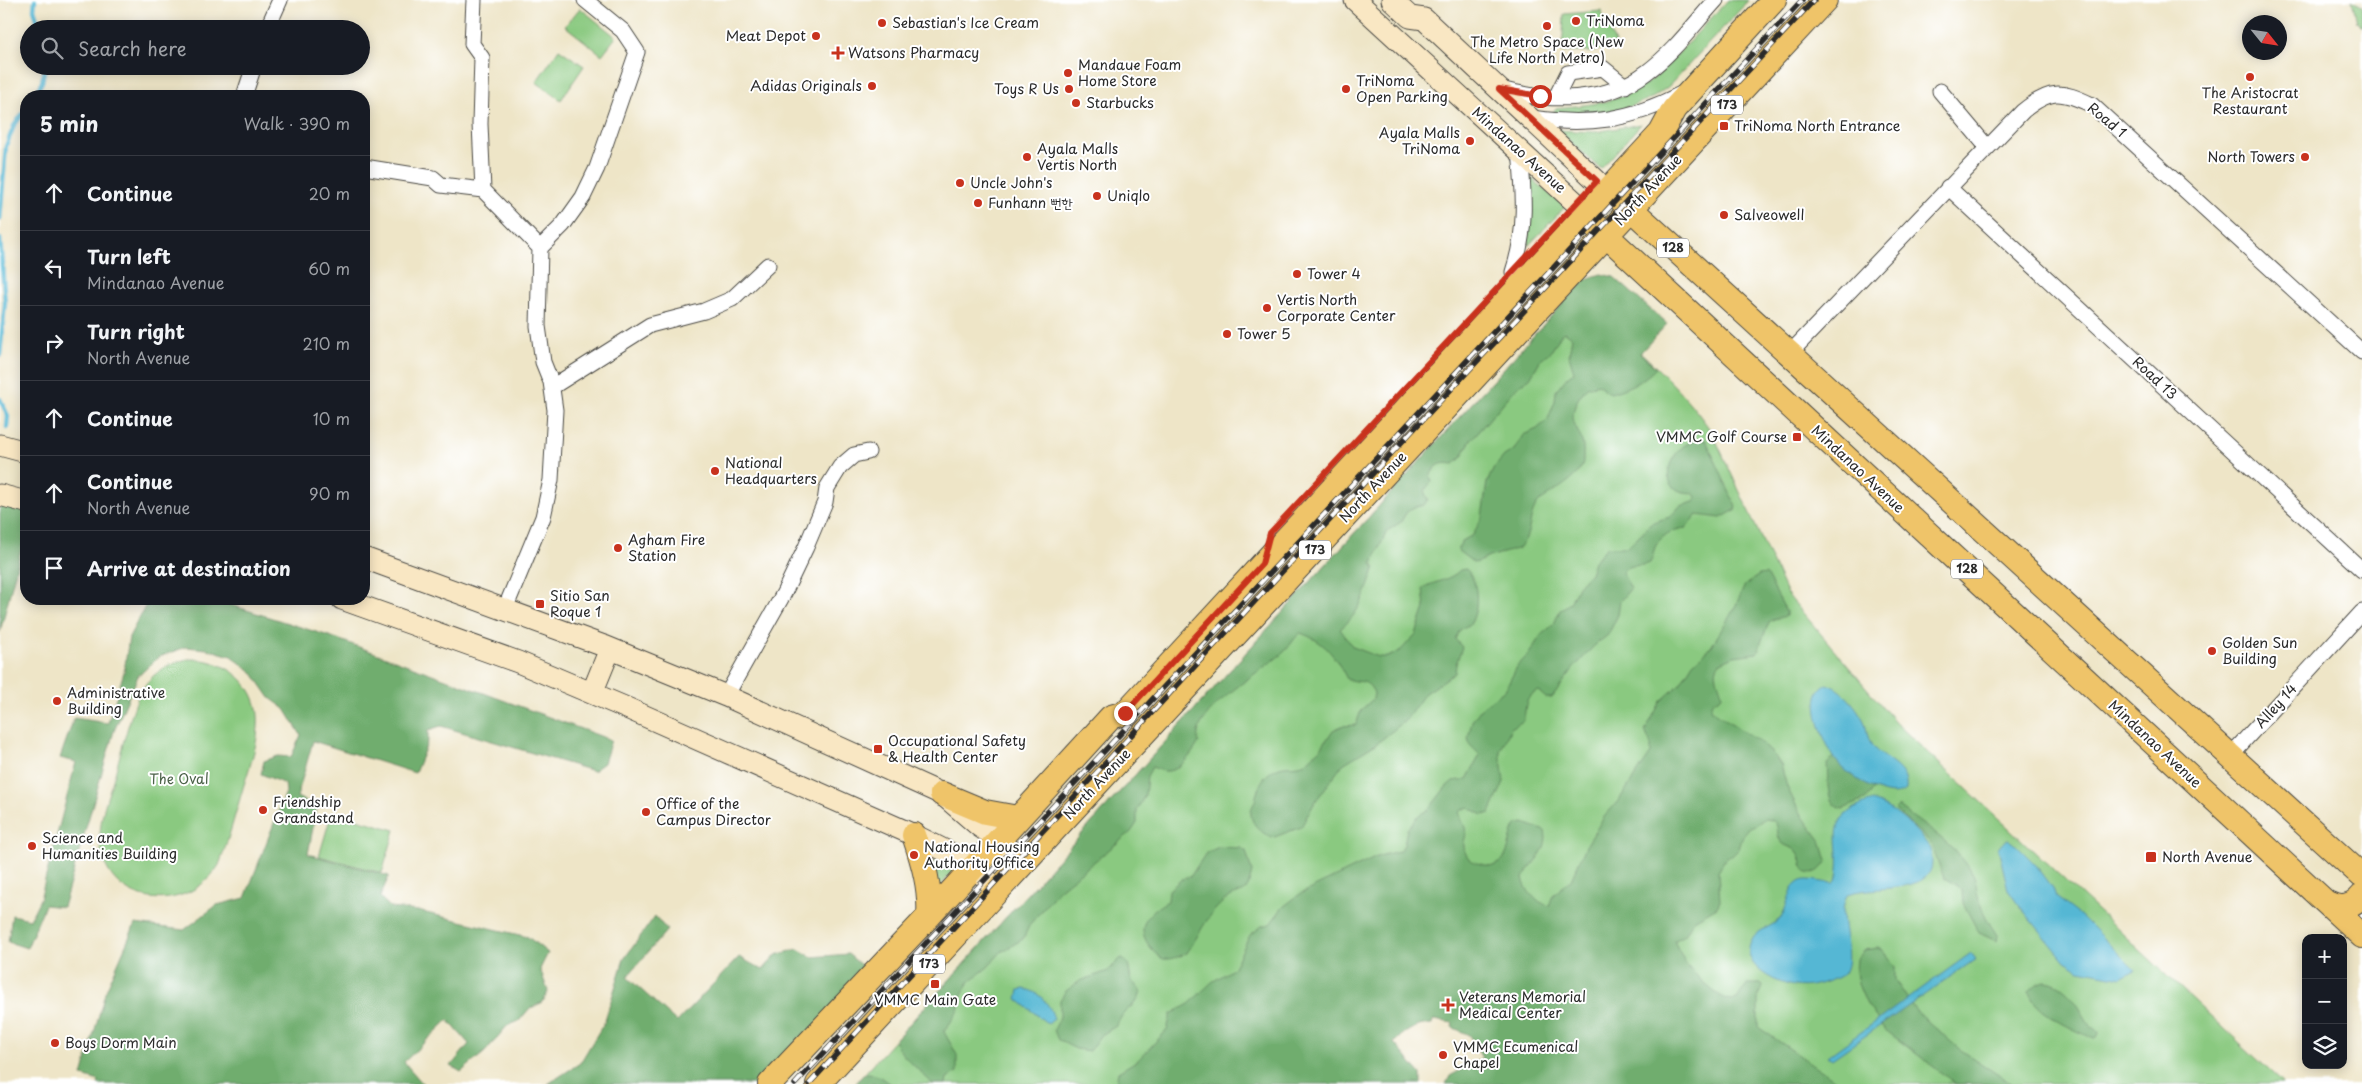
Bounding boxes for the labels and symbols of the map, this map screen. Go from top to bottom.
place label: TriNoma [1586,10,1645,31]
place label: Sebastian's Ice Cream [892,12,1039,33]
marker: TriNoma [1570,15,1582,27]
north arrow [2242,15,2287,60]
marker: Sebastian's Ice Cream [876,17,888,29]
marker: The Metro Space (New Life North Metro) [1541,20,1553,32]
place label: Meat Depot [726,25,806,46]
marker: Meat Depot [810,30,822,42]
place label: The Metro Space (New Life North Metro) [1470,31,1624,68]
place label: Watsons Pharmacy [848,42,979,63]
marker: Watsons Pharmacy [832,47,844,59]
place label: Mandaue Foam Home Store [1078,54,1181,91]
marker: Mandaue Foam Home Store [1062,67,1074,79]
place label: TriNoma Open Parking [1356,70,1448,107]
marker: The Aristocrat Restaurant [2244,71,2256,83]
place label: Adidas Originals [750,75,862,96]
place label: Toys R Us [994,78,1059,99]
marker: Adidas Originals [866,80,878,92]
place label: The Aristocrat Restaurant [2201,82,2299,119]
marker: Toys R Us [1063,83,1075,95]
marker: TriNoma Open Parking [1340,83,1352,95]
route start [1529,85,1552,108]
place label: Starbucks [1086,92,1154,113]
road number: 173 [1711,96,1743,114]
marker: Starbucks [1070,97,1082,109]
street label: Road 1 [2083,97,2131,142]
street label: Mindanao Avenue [1468,102,1571,198]
place label: TriNoma North Entrance [1734,115,1901,136]
marker: TriNoma North Entrance [1718,120,1730,132]
place label: Ayala Malls TriNoma [1379,122,1460,159]
marker: Ayala Malls TriNoma [1464,135,1476,147]
place label: Ayala Malls Vertis North [1037,138,1118,175]
place label: North Towers [2208,146,2295,167]
street label: North Avenue [1609,149,1686,230]
marker: Ayala Malls Vertis North [1021,151,1033,163]
marker: North Towers [2299,151,2311,163]
place label: Uncle John's [970,172,1052,193]
marker: Uncle John's [954,177,966,189]
place label: Uniqlo [1107,185,1150,206]
marker: Uniqlo [1091,190,1103,202]
place label: Funhann 뻔한 [988,192,1074,213]
marker: Funhann 뻔한 [972,197,984,209]
place label: Salveowell [1734,204,1804,225]
marker: Salveowell [1718,209,1730,221]
road number: 128 [1657,238,1689,258]
place label: Tower 4 [1307,263,1361,284]
marker: Tower 4 [1291,268,1303,280]
place label: Vertis North Corporate Center [1277,289,1396,326]
marker: Vertis North Corporate Center [1261,302,1273,314]
place label: Tower 5 [1237,323,1291,344]
marker: Tower 5 [1221,328,1233,340]
street label: Road 13 [2128,351,2182,404]
street label: Mindanao Avenue [1807,420,1910,518]
place label: VMMC Golf Course [1656,426,1787,447]
marker: VMMC Golf Course [1791,431,1803,443]
street label: North Avenue [1334,446,1411,527]
place label: National Headquarters [725,452,817,489]
marker: National Headquarters [709,465,721,477]
place label: Agham Fire Station [628,529,705,566]
road number: 173 [1299,540,1331,560]
marker: Agham Fire Station [612,542,624,554]
road number: 128 [1951,560,1983,578]
place label: Sitio San Roque 1 [550,585,610,622]
marker: Sitio San Roque 1 [534,598,546,610]
place label: Golden Sun Building [2222,632,2298,669]
marker: Golden Sun Building [2206,645,2218,657]
street label: Alley 14 [2250,679,2301,733]
place label: Administrative Building [67,682,165,719]
marker: Administrative Building [51,695,63,707]
street label: Mindanao Avenue [2104,695,2207,793]
route end [1114,702,1137,725]
place label: Occupational Safety & Health Center [888,730,1026,767]
marker: Occupational Safety & Health Center [872,743,884,755]
street label: North Avenue [1058,743,1135,824]
park label: The Oval [149,768,209,789]
place label: Friendship Grandstand [273,791,354,828]
place label: Office of the Campus Director [656,793,771,830]
marker: Friendship Grandstand [257,804,269,816]
marker: Office of the Campus Director [640,806,652,818]
place label: Science and Humanities Building [42,827,177,864]
place label: National Housing Authority Office [924,836,1040,873]
marker: Science and Humanities Building [26,840,38,852]
place label: North Avenue [2162,846,2253,867]
marker: National Housing Authority Office [908,849,920,861]
marker: North Avenue [2144,850,2158,864]
road number: 173 [913,954,945,974]
marker: VMMC Main Gate [929,978,941,990]
place label: Veterans Memorial Medical Center [1459,986,1586,1023]
place label: VMMC Main Gate [874,989,996,1010]
marker: Veterans Memorial Medical Center [1441,998,1455,1012]
place label: Boys Dorm Main [65,1032,177,1053]
place label: VMMC Ecumenical Chapel [1453,1036,1578,1073]
marker: Boys Dorm Main [49,1037,61,1049]
marker: VMMC Ecumenical Chapel [1437,1049,1449,1061]

